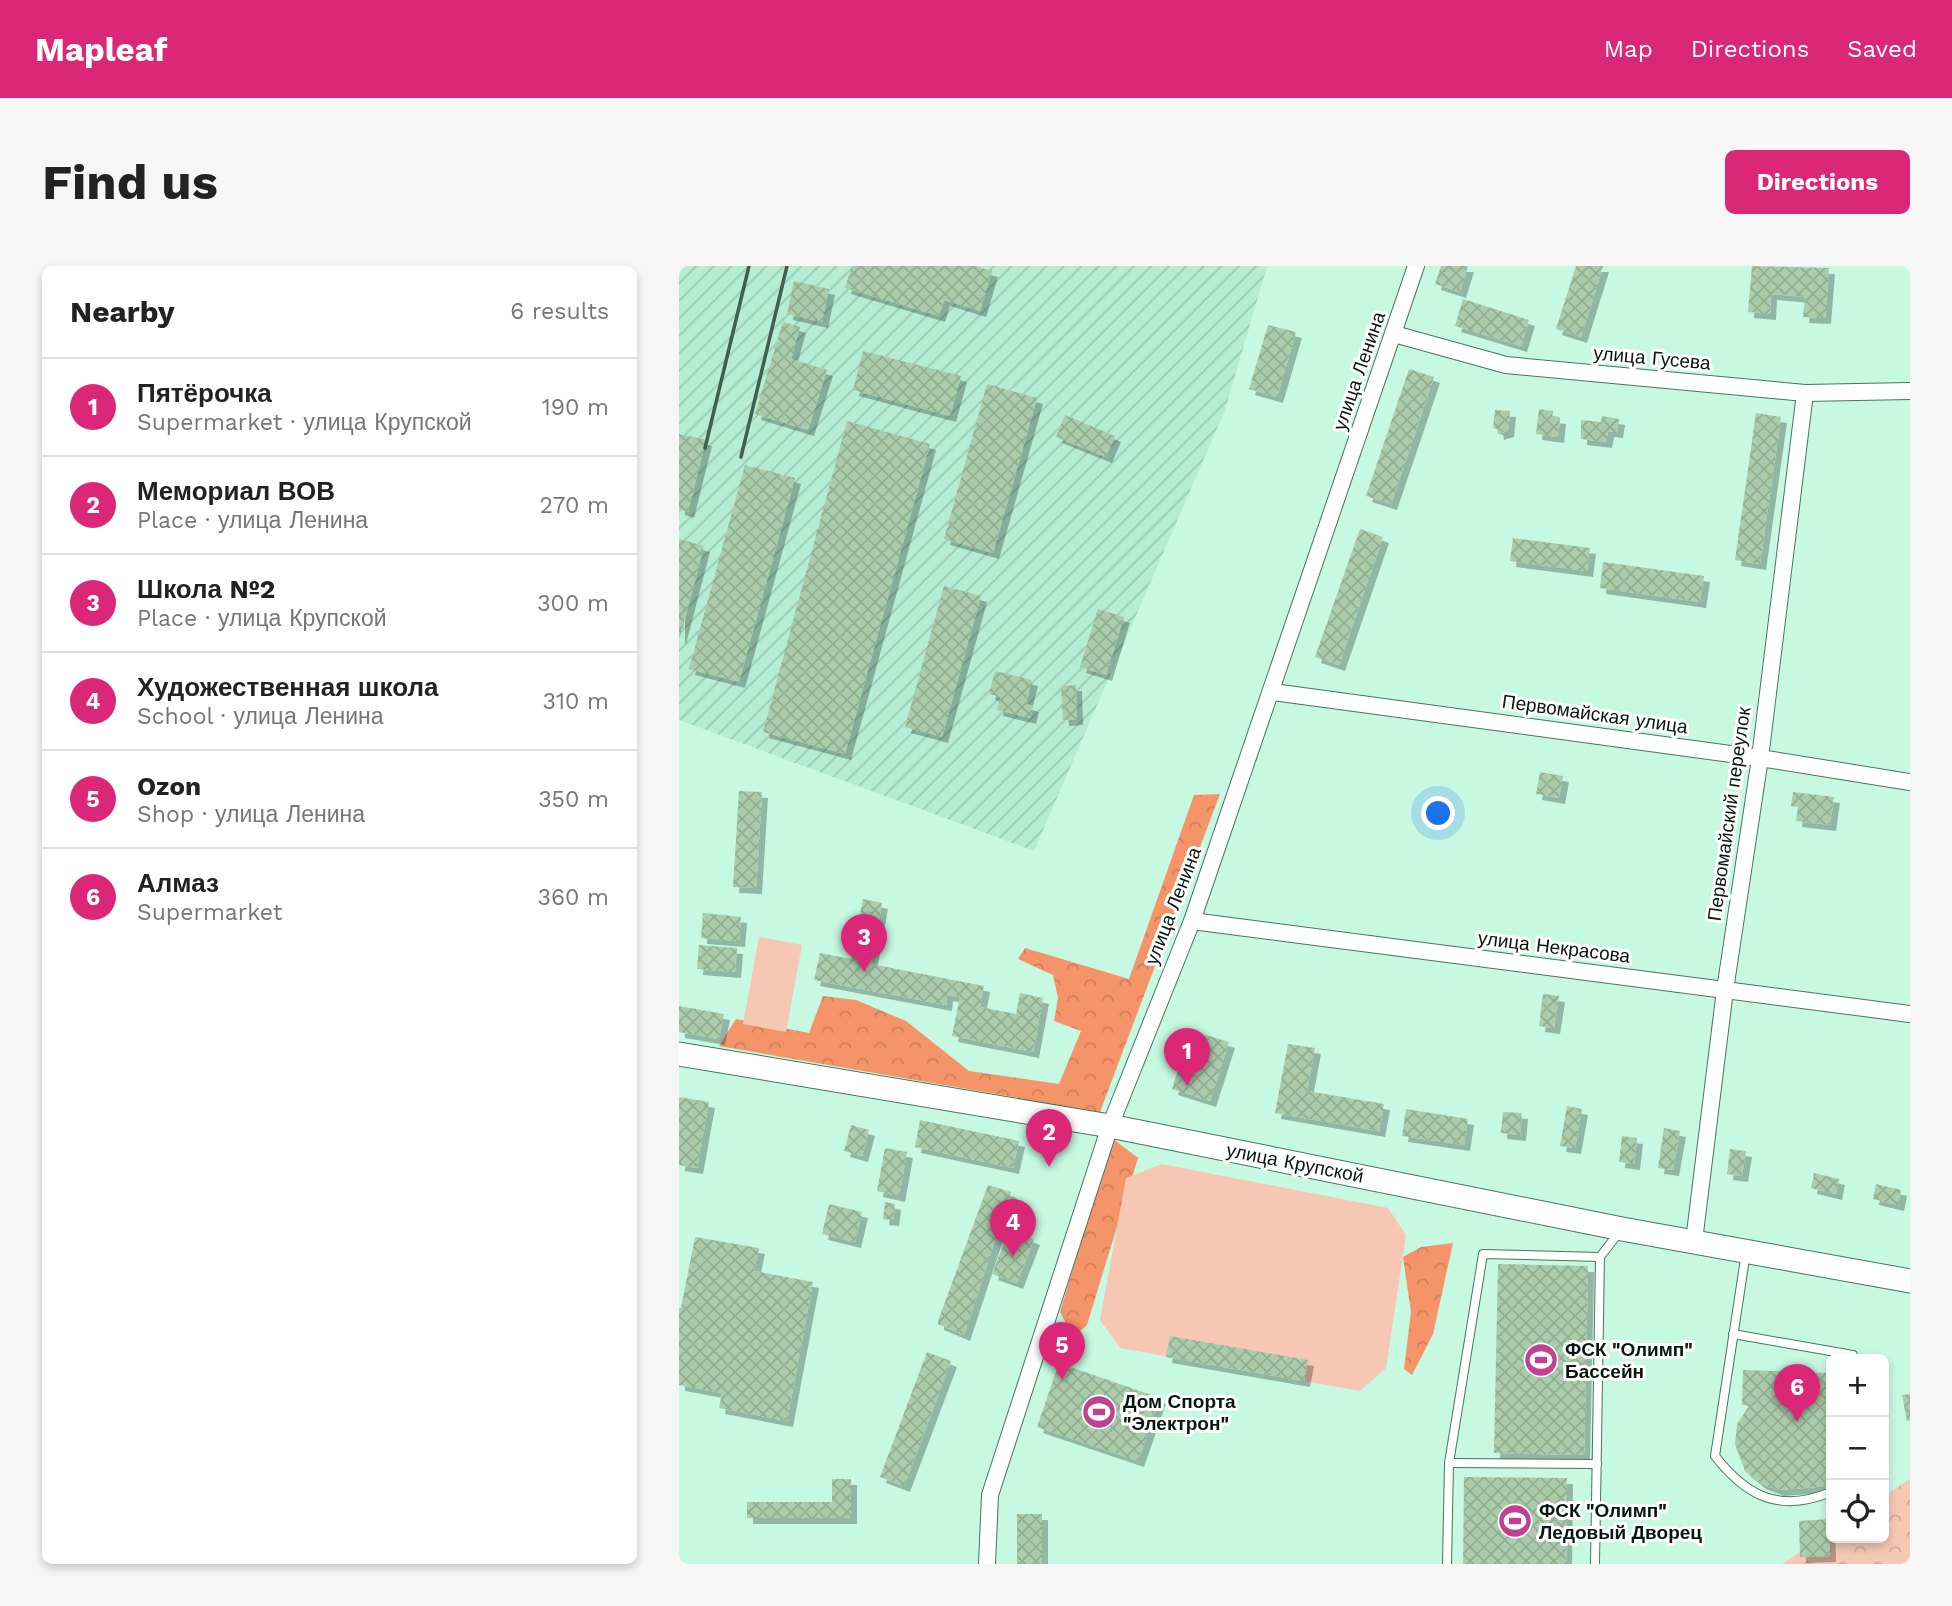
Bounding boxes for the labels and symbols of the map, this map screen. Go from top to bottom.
street label: улица Ленина [1328,308,1390,433]
street label: улица Гусева [1592,341,1712,375]
street label: Первомайская улица [1501,690,1690,738]
street label: Первомайский переулок [1703,705,1756,923]
your location [1421,796,1455,830]
street label: улица Ленина [1140,844,1206,968]
pin: 3 [841,914,887,972]
street label: улица Некрасова [1477,926,1632,968]
pin: 1 [1164,1028,1210,1086]
pin: 2 [1026,1109,1072,1167]
street label: улица Крупской [1225,1138,1365,1188]
pin: 4 [990,1199,1036,1257]
pin: 5 [1039,1322,1085,1380]
place label: ФСК "Олимп" Бассейн [1565,1338,1693,1383]
sports icon: ФСК "Олимп" Бассейн [1522,1341,1560,1379]
pin: 6 [1774,1364,1820,1422]
place label: Дом Спорта "Электрон" [1123,1390,1236,1435]
sports icon: Дом Спорта "Электрон" [1080,1393,1118,1431]
place label: ФСК "Олимп" Ледовый Дворец [1539,1499,1702,1544]
sports icon: ФСК "Олимп" Ледовый Дворец [1496,1502,1534,1540]

